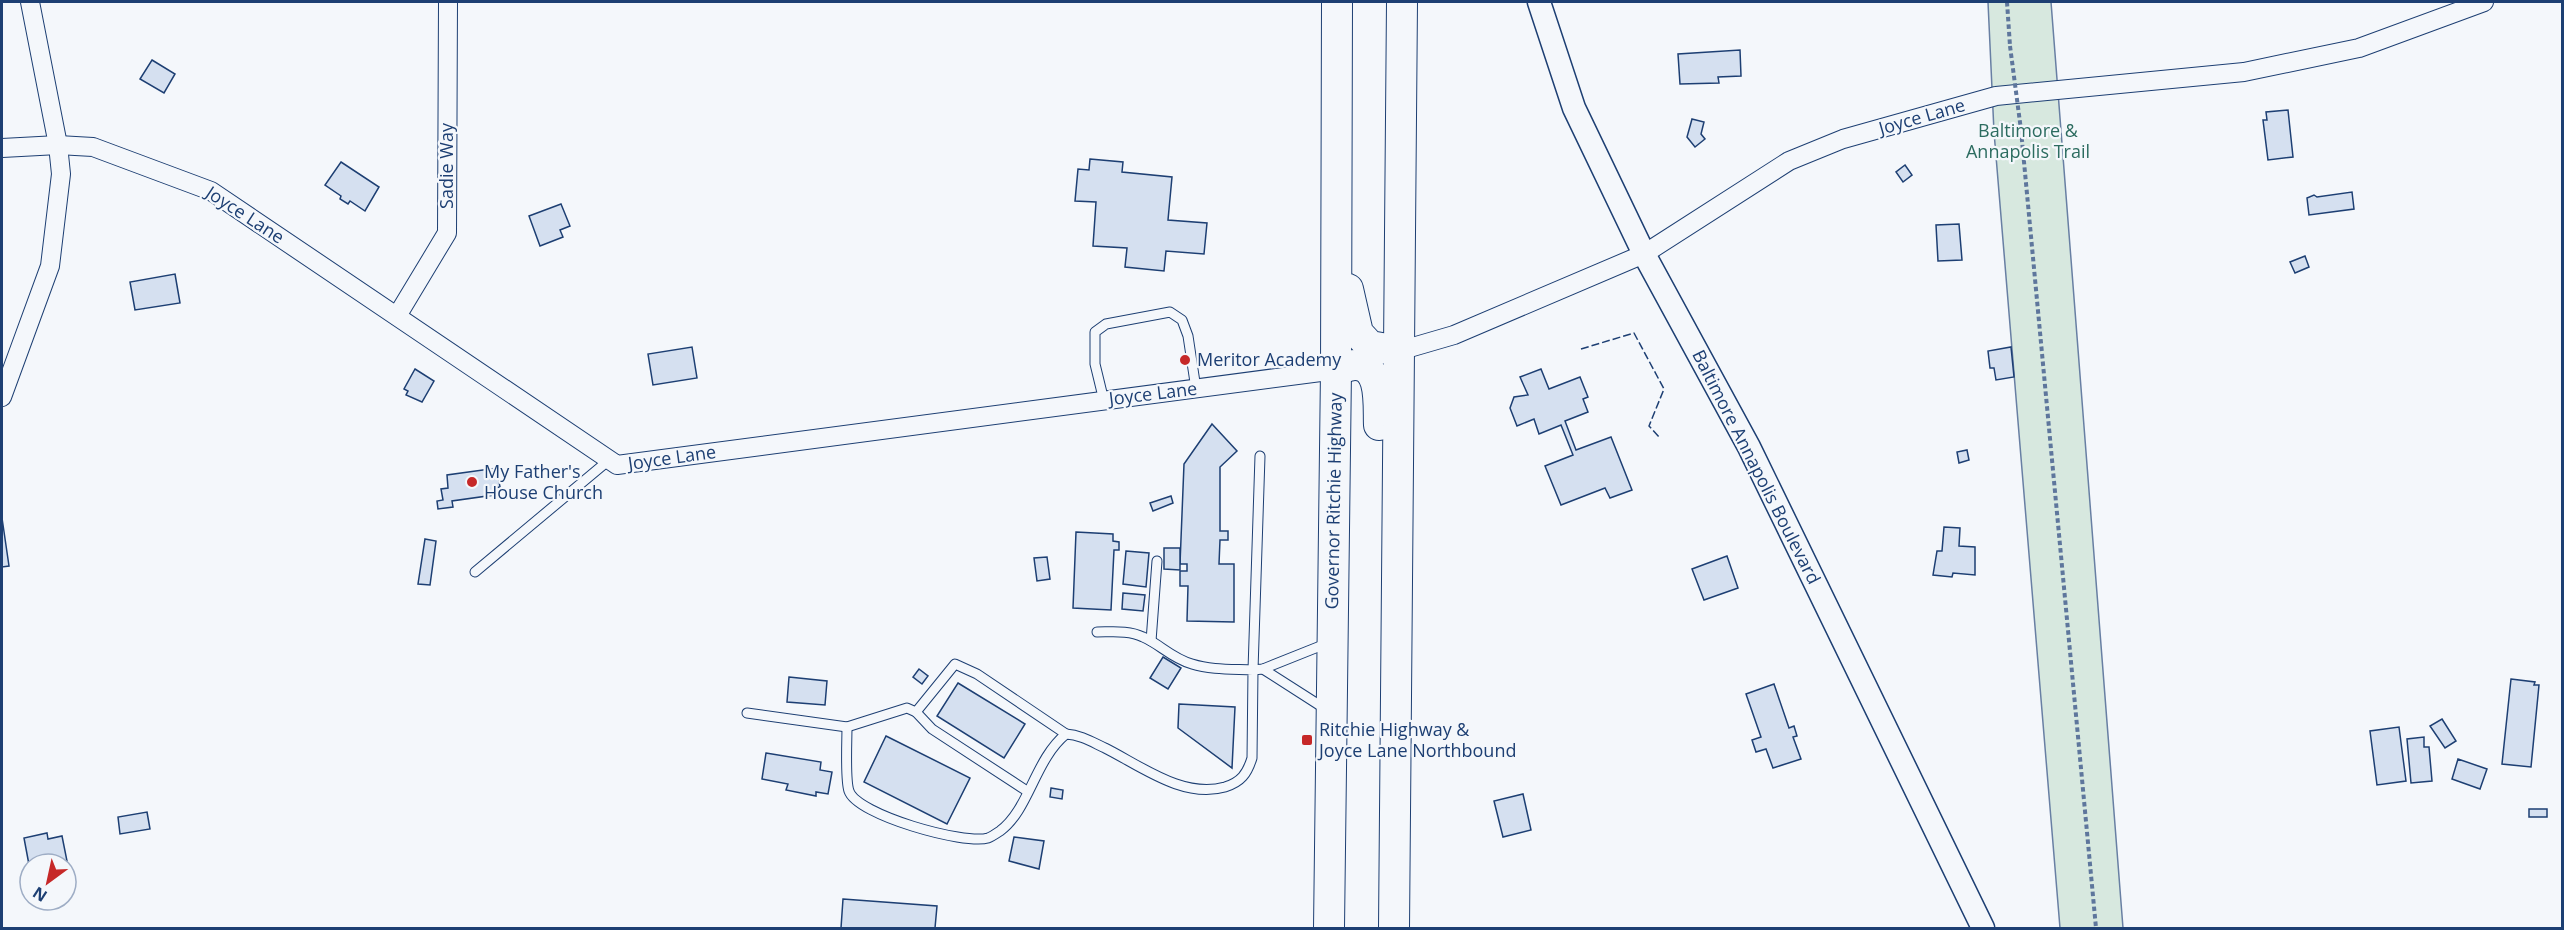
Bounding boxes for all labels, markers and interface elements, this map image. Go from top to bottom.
street label: Joyce Lane [1874,92,1968,140]
park label: Baltimore & Annapolis Trail [1966,118,2090,163]
street label: Sadie Way [434,122,458,209]
street label: Joyce Lane [200,179,289,248]
street label: Baltimore Annapolis Boulevard [1687,345,1827,588]
place label: Meritor Academy [1197,347,1342,371]
marker: Meritor Academy [1178,353,1192,367]
street label: Joyce Lane [1105,376,1198,411]
street label: Governor Ritchie Highway [1319,391,1347,610]
street label: Joyce Lane [624,439,717,475]
place label: My Father's House Church [484,459,603,504]
marker: My Father's House Church [465,475,479,489]
place label: Ritchie Highway & Joyce Lane Northbound [1317,717,1516,762]
marker: Ritchie Highway & Joyce Lane Northbound [1300,733,1314,747]
north arrow [18,852,78,912]
text: N [28,882,51,907]

